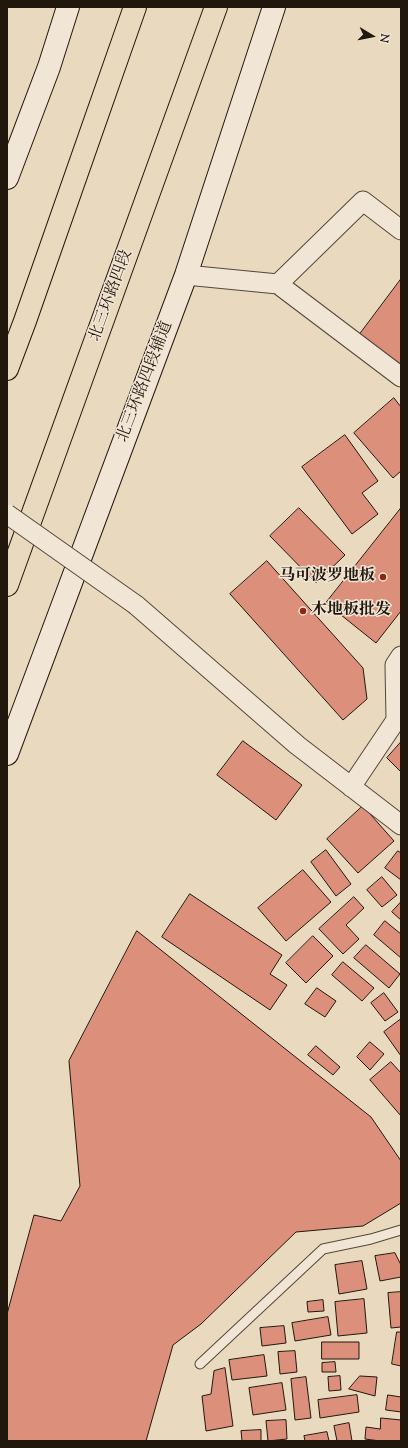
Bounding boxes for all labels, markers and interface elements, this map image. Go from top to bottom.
north arrow [352,16,392,56]
text: N [375,32,392,44]
street label: 北三环路四段 [87,248,137,344]
street label: 北三环路四段辅道 [114,319,178,445]
place label: 马可波罗地板 [279,567,375,587]
marker: 马可波罗地板 [378,572,388,582]
place label: 木地板批发 [311,601,391,621]
marker: 木地板批发 [298,606,308,616]

